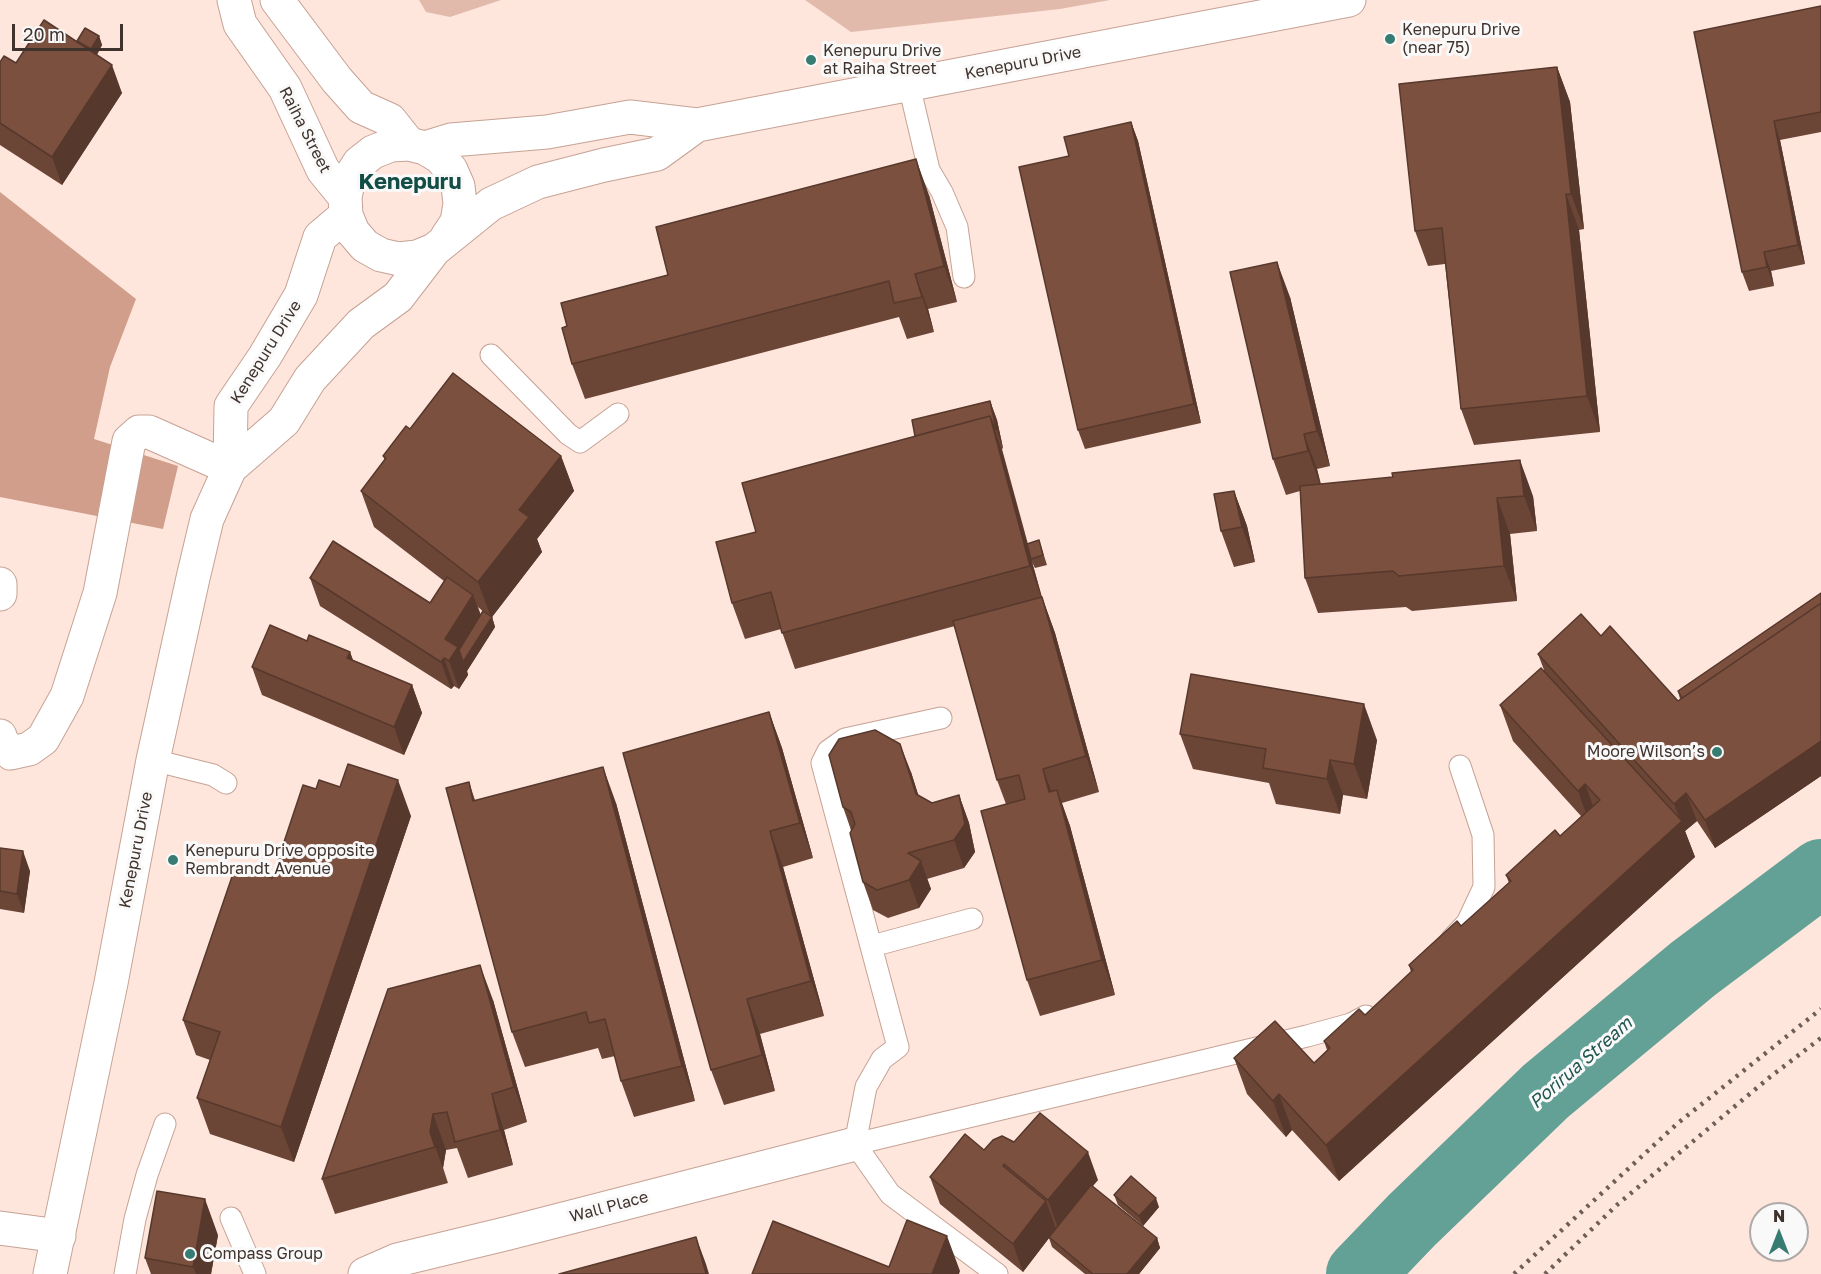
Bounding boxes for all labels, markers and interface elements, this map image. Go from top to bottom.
scale bar [15,12,126,50]
place label: Kenepuru Drive (near 75) [1402,20,1520,58]
text: 20 m [23,23,65,45]
marker: Kenepuru Drive (near 75) [1383,32,1397,46]
place label: Kenepuru Drive at Raiha Street [823,41,941,79]
street label: Kenepuru Drive [963,42,1083,84]
marker: Kenepuru Drive at Raiha Street [804,53,818,67]
street label: Raiha Street [275,84,335,176]
district label: Kenepuru [358,169,462,195]
street label: Kenepuru Drive [227,297,305,407]
place label: Moore Wilson’s [1587,742,1705,762]
marker: Moore Wilson’s [1710,745,1724,759]
street label: Kenepuru Drive [115,790,157,910]
place label: Kenepuru Drive opposite Rembrandt Avenue [185,841,375,879]
marker: Kenepuru Drive opposite Rembrandt Avenue [166,853,180,867]
water label: Porirua Stream [1525,1013,1637,1113]
street label: Wall Place [568,1187,650,1227]
north arrow [1749,1202,1809,1262]
text: N [1773,1206,1785,1226]
place label: Compass Group [202,1244,323,1264]
marker: Compass Group [183,1247,197,1261]

